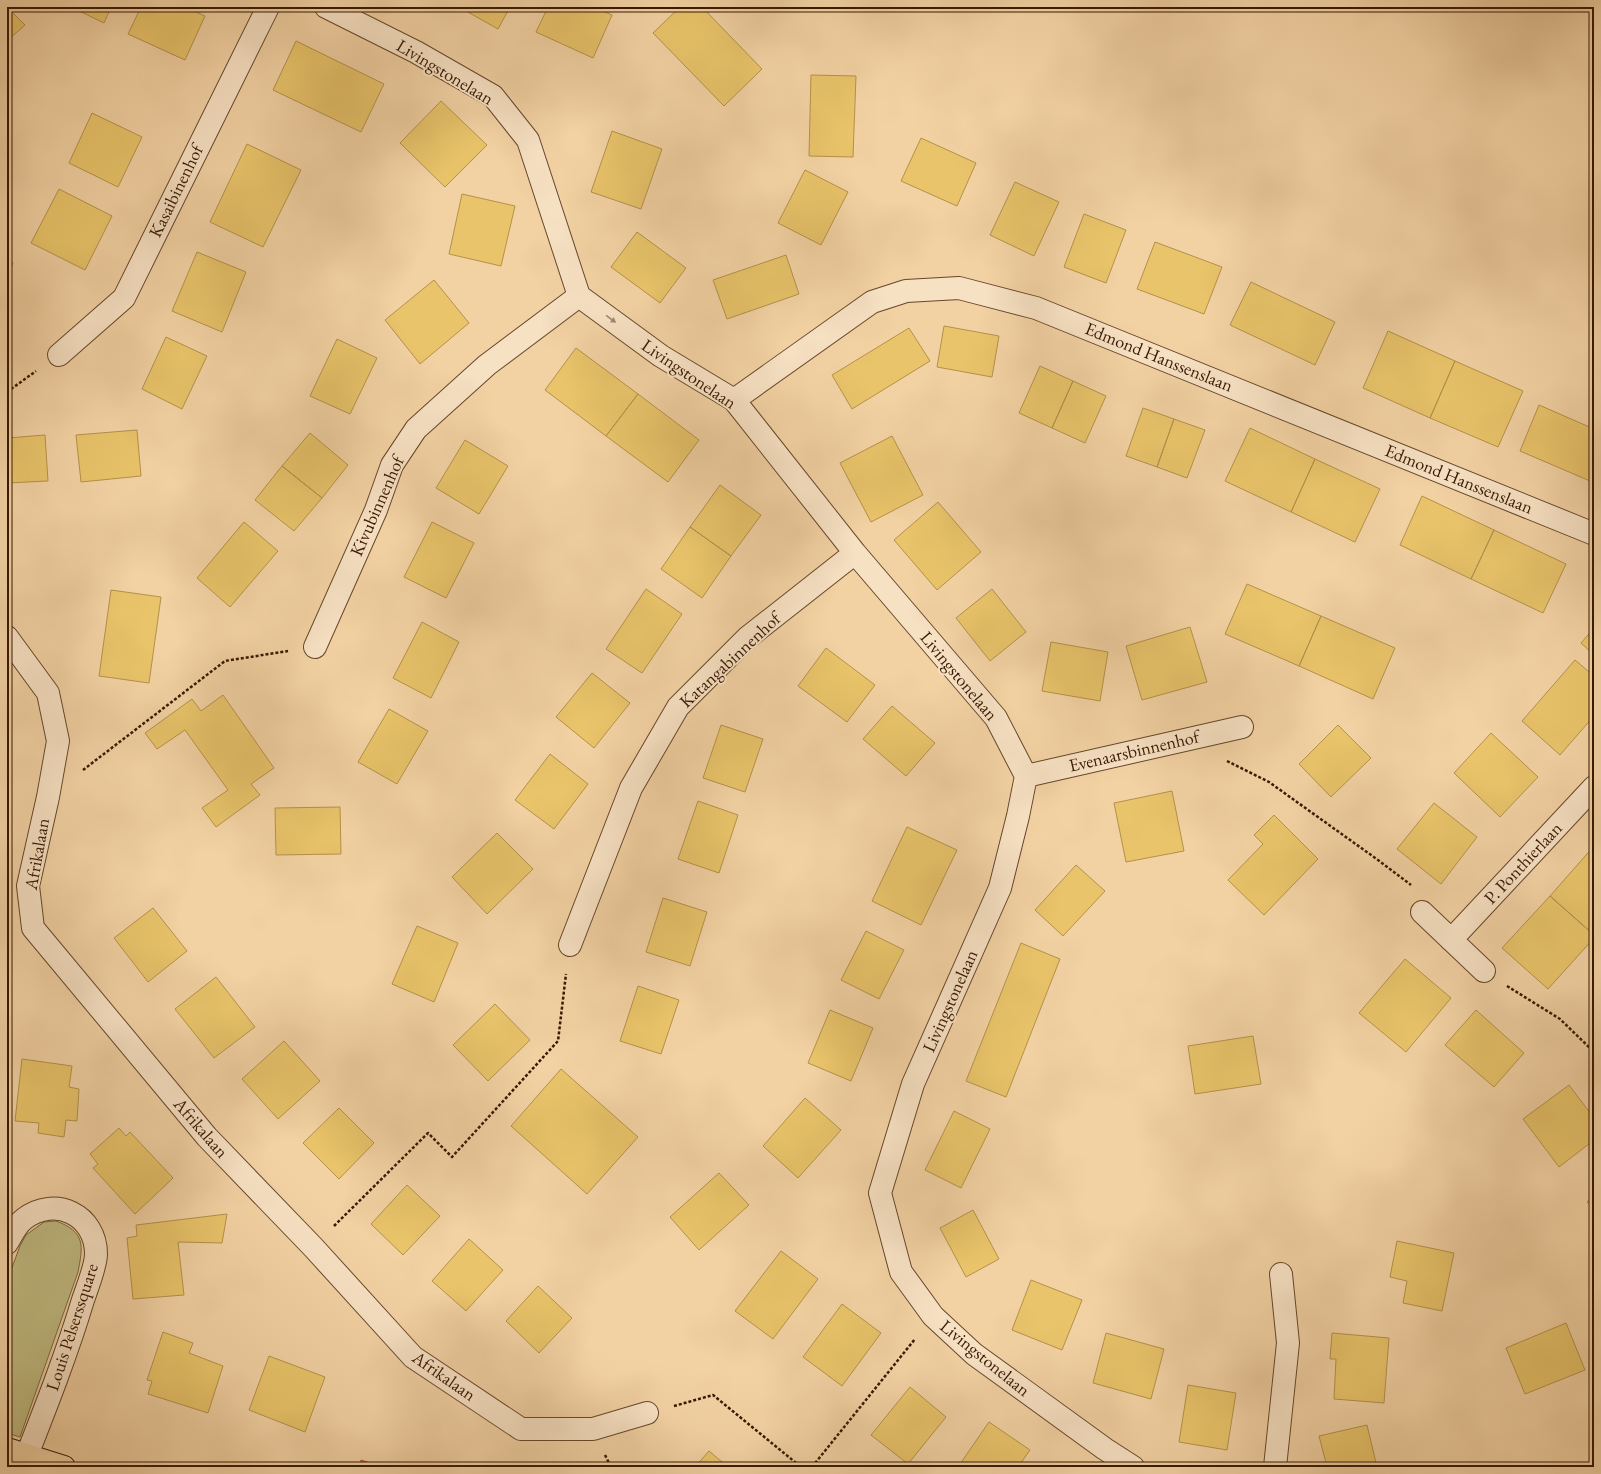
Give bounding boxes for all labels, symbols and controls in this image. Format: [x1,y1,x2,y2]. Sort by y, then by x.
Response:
street label: Livingstonelaan [392,33,499,110]
street label: Kasaibinenhof [143,139,209,241]
one-way arrow [605,315,616,323]
street label: Edmond Hanssenslaan [1082,316,1237,397]
street label: Livingstonelaan [637,333,742,414]
street label: Edmond Hanssenslaan [1382,438,1537,519]
street label: Kivubinnenhof [344,450,410,559]
street label: Katangabinnenhof [674,605,787,712]
street label: Livingstonelaan [915,626,1004,725]
street label: Evenaarsbinnenhof [1067,724,1203,777]
street label: Afrikalaan [19,816,54,893]
street label: P. Ponthierlaan [1479,816,1567,909]
street label: Livingstonelaan [917,946,983,1056]
street label: Afrikalaan [168,1092,234,1163]
street label: Louis Pelserssquare [40,1260,103,1393]
street label: Livingstonelaan [935,1314,1036,1401]
street label: Afrikalaan [407,1345,481,1406]

